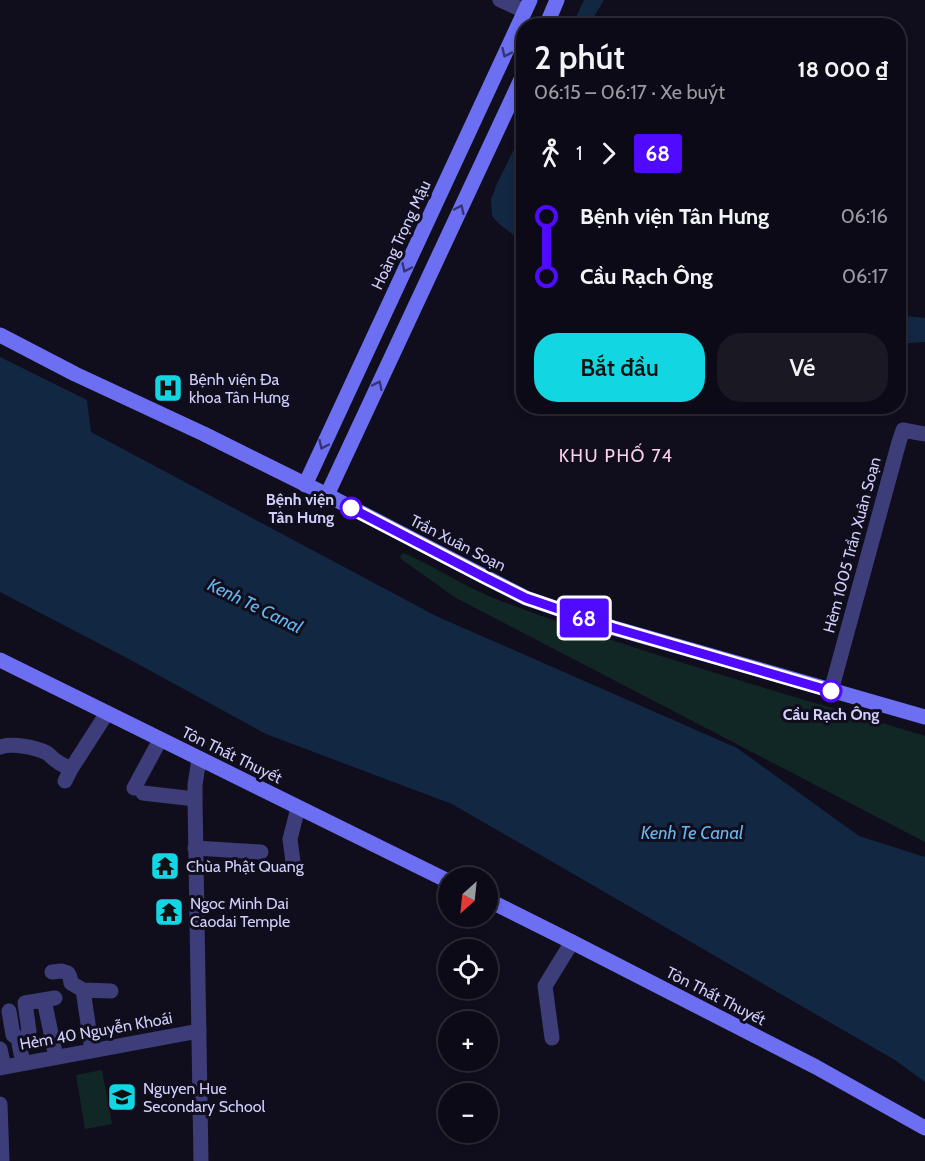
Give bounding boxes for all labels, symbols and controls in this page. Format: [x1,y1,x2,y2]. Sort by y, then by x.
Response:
text: 2 phút [534,37,625,77]
one-way arrow [501,47,513,58]
text: 18 000 ₫ [798,56,888,83]
text: 06:15 – 06:17 · Xe buýt [534,80,725,104]
icon: walk [534,137,567,170]
icon: forward [592,137,625,170]
text: 1 [576,141,583,165]
text: 68 [646,141,670,166]
street label: Hoàng Trọng Mậu [367,177,435,293]
text: Bệnh viện Tân Hưng [580,203,769,230]
one-way arrow [453,204,465,215]
text: 06:16 [841,204,888,228]
one-way arrow [401,261,413,272]
text: Cầu Rạch Ông [580,263,713,290]
text: 06:17 [842,264,888,288]
button: Bắt đầu [534,333,705,402]
button: Vé [717,333,888,402]
place label: Bệnh viện Đa khoa Tân Hưng [189,370,290,407]
hospital icon: Bệnh viện Đa khoa Tân Hưng [152,372,184,404]
one-way arrow [370,381,382,392]
one-way arrow [319,438,331,449]
district label: KHU PHỐ 74 [559,443,673,467]
street label: Hẻm 1005 Trần Xuân Soạn [819,455,885,635]
place label: Bệnh viện Tân Hưng [266,490,334,527]
marker: Bệnh viện Tân Hưng [340,497,362,519]
street label: Trần Xuân Soạn [407,511,509,575]
water label: Kenh Te Canal [204,574,307,639]
line badge: 68 [557,598,611,638]
text: 68 [572,606,596,631]
marker: Cầu Rạch Ông [820,680,842,702]
place label: Cầu Rạch Ông [783,705,879,724]
street label: Tôn Thất Thuyết [179,723,286,788]
water label: Kenh Te Canal [641,822,744,844]
temple icon: Chùa Phật Quang [149,850,181,882]
place label: Chùa Phật Quang [186,857,305,876]
north arrow [438,867,498,927]
map controls [438,867,498,1143]
place label: Ngoc Minh Dai Caodai Temple [190,894,290,931]
temple icon: Ngoc Minh Dai Caodai Temple [153,896,185,928]
button: locate [438,939,498,999]
street label: Tôn Thất Thuyết [663,963,770,1030]
street label: Hẻm 40 Nguyễn Khoái [18,1008,174,1054]
button: + [438,1011,498,1071]
place label: Nguyen Hue Secondary School [143,1079,266,1116]
school or university icon: Nguyen Hue Secondary School [106,1081,138,1113]
button: − [438,1083,498,1143]

